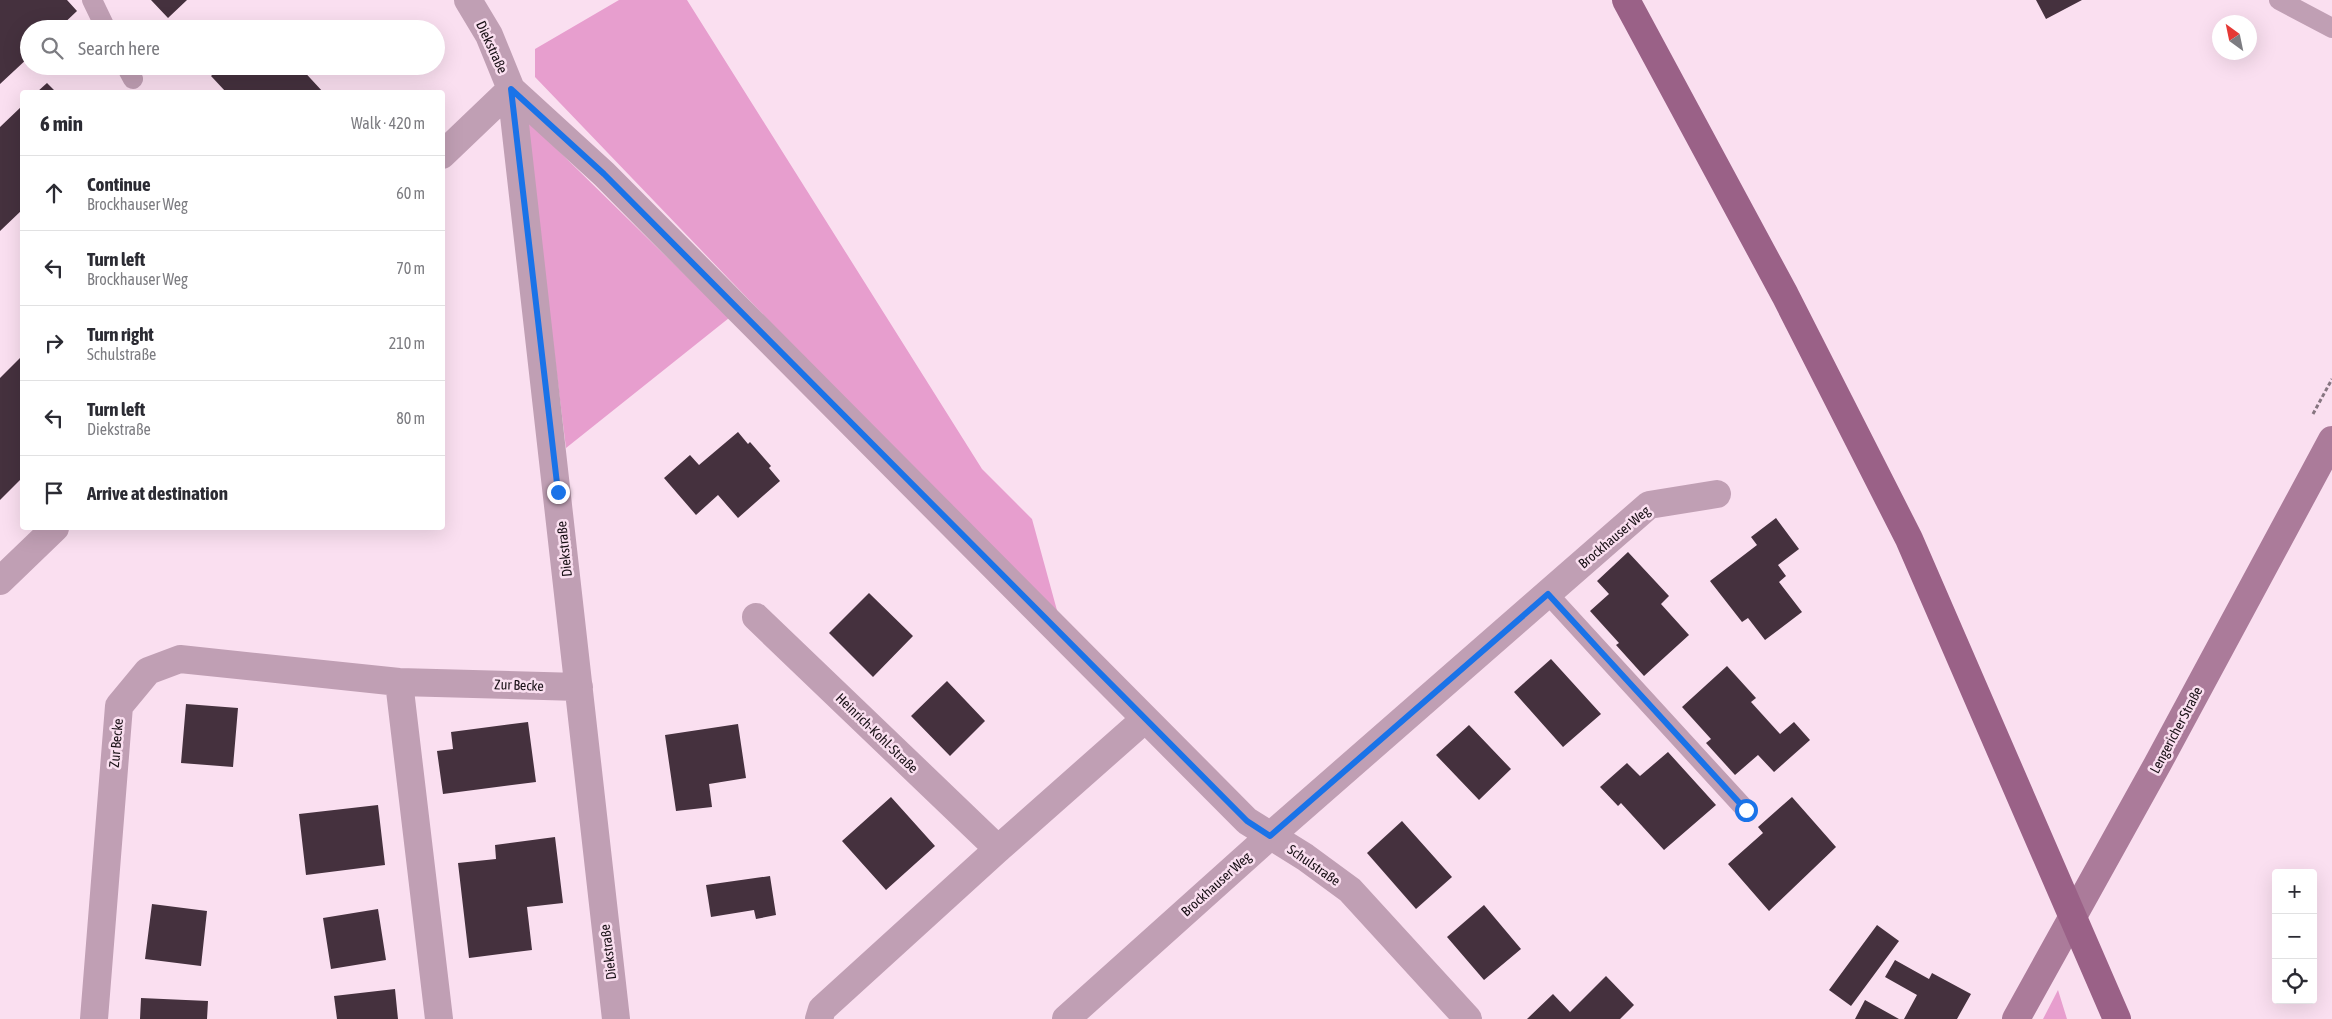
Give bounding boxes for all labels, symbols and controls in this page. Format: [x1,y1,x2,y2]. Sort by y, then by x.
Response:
north arrow [2212,15,2257,60]
street label: Diekstraße [473,18,511,76]
search box [20,20,445,75]
icon: search [38,34,66,62]
text: Search here [78,37,160,59]
text: 6 min [40,111,83,135]
text: Walk · 420 m [351,114,425,132]
text: Continue [87,173,151,195]
icon: ahead [40,179,68,207]
text: 60 m [396,184,425,202]
text: Brockhauser Weg [87,195,188,213]
text: Turn left [87,248,145,270]
icon: left [40,254,68,282]
text: 70 m [396,259,425,277]
text: Brockhauser Weg [87,270,188,288]
text: Turn right [87,323,154,345]
icon: right [40,329,68,357]
text: 210 m [389,334,425,352]
text: Schulstraße [87,345,156,363]
text: Turn left [87,398,145,420]
icon: left [40,404,68,432]
text: 80 m [396,409,425,427]
text: Diekstraße [87,420,151,438]
icon: arrive [40,479,68,507]
route end [547,481,570,504]
text: Arrive at destination [87,482,228,504]
street label: Brockhauser Weg [1575,503,1653,571]
street label: Diekstraße [553,520,575,578]
street label: Zur Becke [494,676,544,694]
street label: Lengericher Straße [2146,684,2206,776]
street label: Heinrich-Kohl-Straße [833,690,921,776]
street label: Zur Becke [106,718,126,768]
route start [1735,799,1758,822]
street label: Schulstraße [1285,841,1343,889]
street label: Brockhauser Weg [1178,849,1254,919]
map controls [2272,869,2317,1004]
button: + [2272,869,2317,914]
button: − [2272,914,2317,959]
street label: Diekstraße [597,923,619,981]
button: locate [2272,959,2317,1004]

